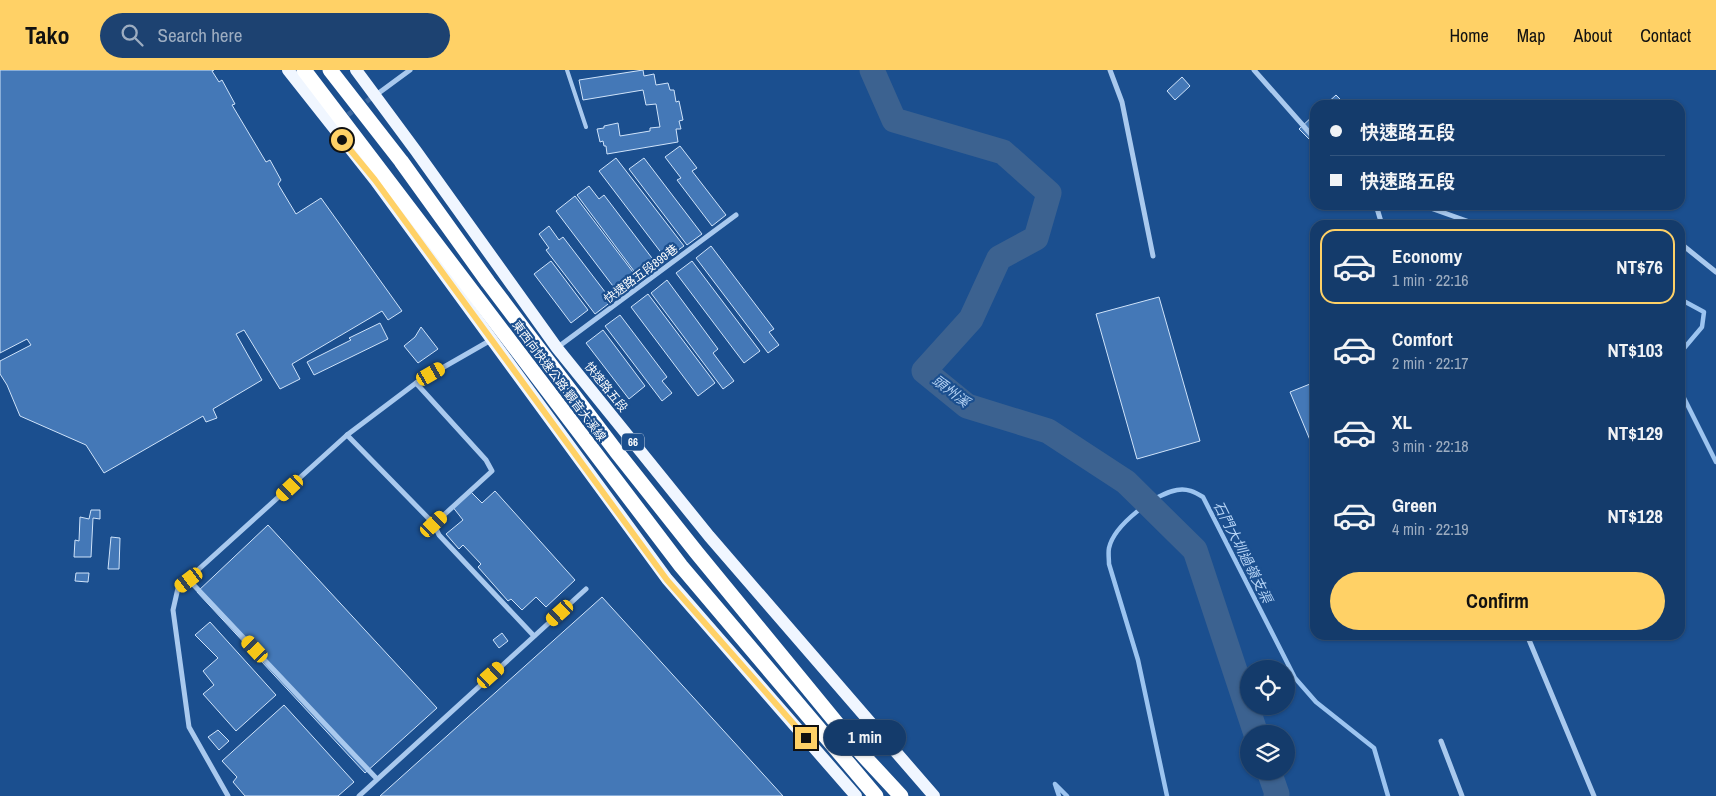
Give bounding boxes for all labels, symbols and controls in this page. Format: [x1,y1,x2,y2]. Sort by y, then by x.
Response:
search box [100,13,450,58]
text: Tako [25,19,70,51]
icon: search [118,21,146,49]
text: Search here [158,22,242,48]
text: Home [1449,23,1489,48]
text: Map [1517,23,1546,48]
text: About [1574,23,1612,48]
text: Contact [1640,23,1691,48]
text: 快速路五段 [1360,119,1455,145]
route start [331,129,353,151]
text: 快速路五段 [1360,168,1455,194]
street label: 快速路五段899巷 [601,241,681,307]
text: Economy [1392,243,1462,269]
icon: car [1332,244,1377,289]
text: NT$76 [1616,254,1663,280]
text: 1 min · 22:16 [1392,269,1469,291]
street label: 東西向快速公路 觀音大溪線 [508,318,610,444]
text: Comfort [1392,326,1453,352]
icon: car [1332,327,1377,372]
text: NT$103 [1608,337,1663,363]
text: 2 min · 22:17 [1392,352,1469,374]
street label: 快速路五段 [581,359,631,415]
car [414,360,447,388]
water label: 頭州溪 [929,371,975,412]
text: XL [1392,409,1412,435]
icon: car [1332,410,1377,455]
text: NT$129 [1608,420,1663,446]
road number: 66 [622,434,644,451]
text: 3 min · 22:18 [1392,435,1469,457]
car [273,472,306,504]
text: Green [1392,492,1437,518]
icon: car [1332,493,1377,538]
water label: 石門大圳過嶺支渠 [1210,498,1277,608]
text: NT$128 [1608,503,1663,529]
car [417,508,450,540]
text: 4 min · 22:19 [1392,518,1469,540]
car [172,565,205,595]
button: Confirm [1330,572,1665,630]
car [543,597,576,629]
car [239,633,270,665]
car [474,659,507,691]
map controls [1240,660,1295,780]
button: locate [1240,660,1295,715]
callout: 1 min [824,720,906,756]
button: layers [1240,725,1295,780]
text: 1 min [848,726,882,748]
route end [795,727,817,749]

